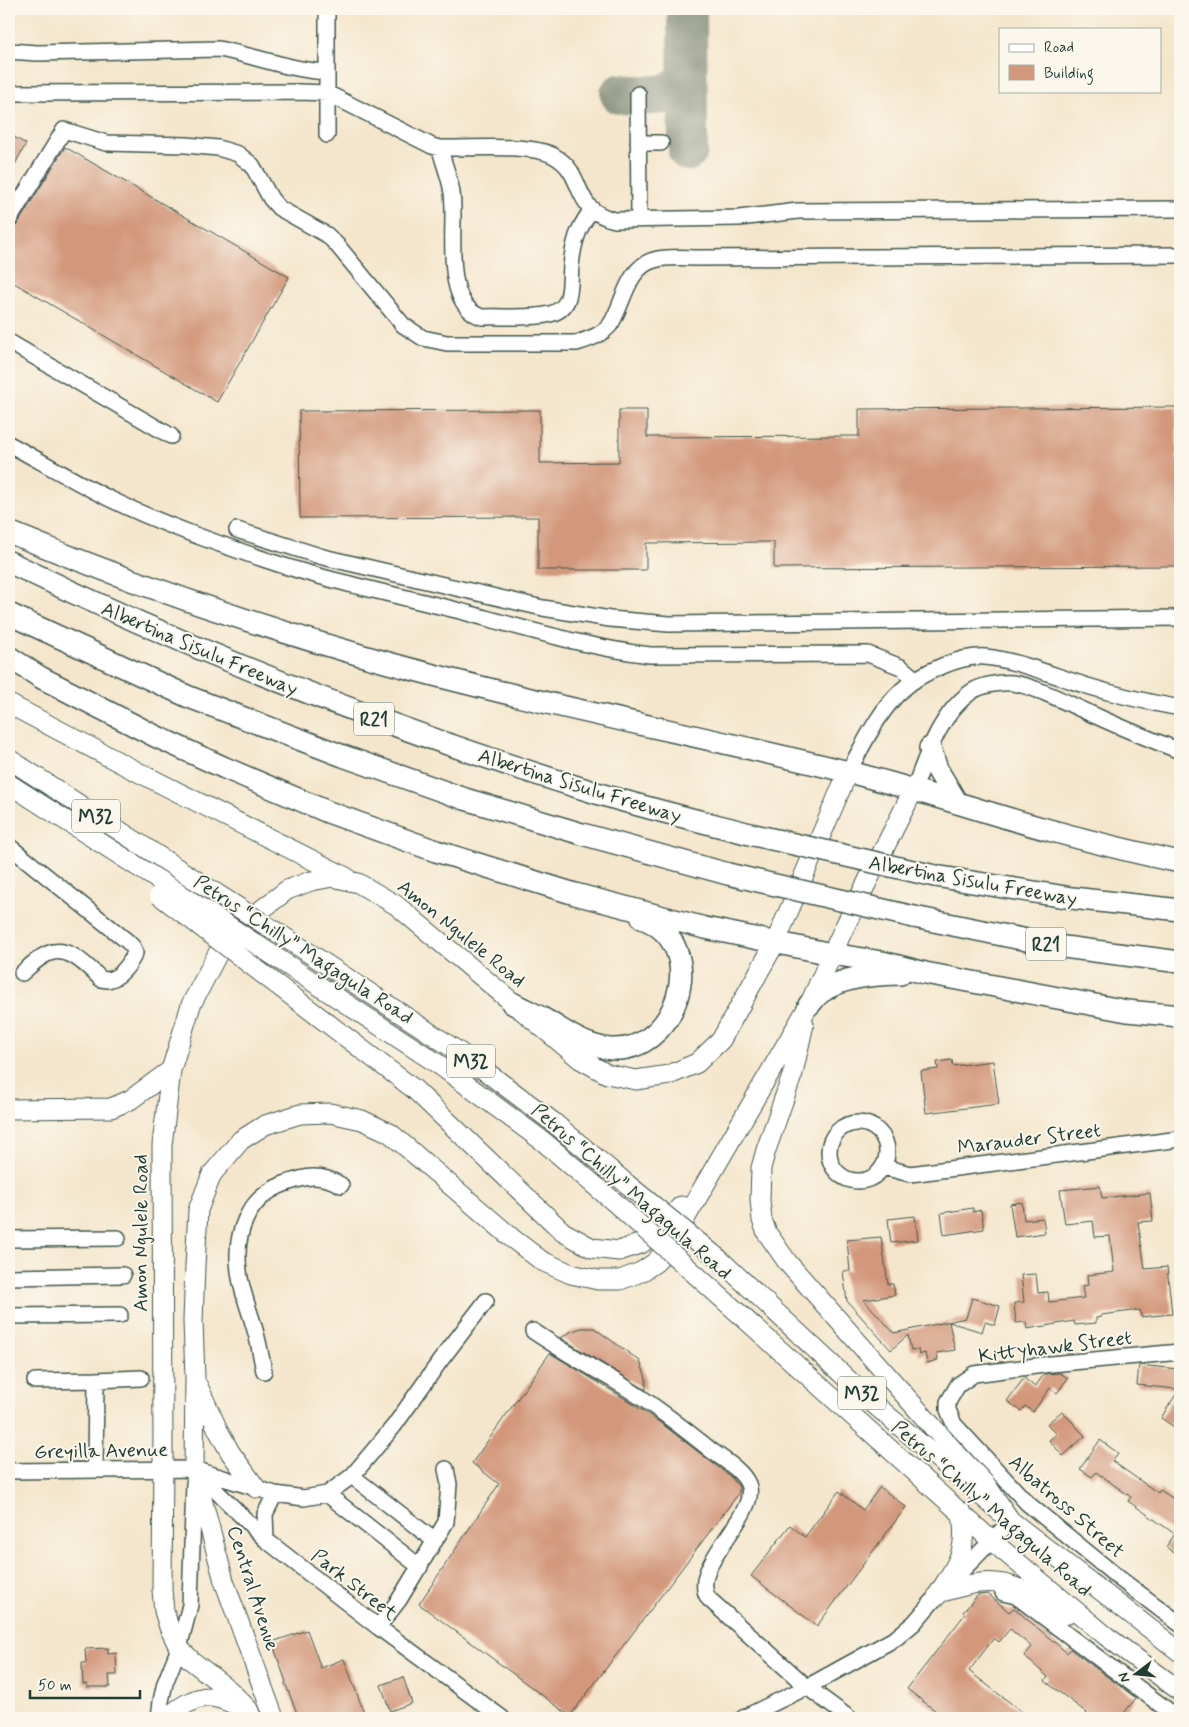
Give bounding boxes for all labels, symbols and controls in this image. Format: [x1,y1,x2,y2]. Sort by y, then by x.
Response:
legend [999,28,1162,92]
text: Road [1044,38,1074,58]
text: Building [1044,64,1094,85]
street label: Albertina Sisulu Freeway [97,596,302,703]
road number: R21 [354,702,394,736]
street label: Albertina Sisulu Freeway [475,743,684,830]
road number: M32 [72,799,120,832]
street label: Albertina Sisulu Freeway [866,850,1079,913]
street label: Petrus “Chilly” Magagula Road [187,869,418,1033]
street label: Amon Ngulele Road [391,874,531,994]
road number: R21 [1026,928,1066,961]
road number: M32 [447,1044,495,1078]
street label: Petrus “Chilly” Magagula Road [524,1098,737,1288]
street label: Marauder Street [956,1117,1102,1162]
street label: Amon Ngulele Road [128,1154,155,1312]
street label: Kittyhawk Street [977,1325,1133,1370]
road number: M32 [838,1376,886,1410]
street label: Petrus “Chilly” Magagula Road [884,1415,1097,1605]
street label: Greyilla Avenue [34,1437,168,1466]
street label: Albatross Street [1002,1449,1130,1565]
street label: Central Avenue [220,1522,286,1655]
street label: Park Street [305,1543,403,1627]
north arrow [1112,1650,1162,1700]
scale bar [30,1667,140,1699]
text: N [1115,1670,1134,1684]
text: 50 m [38,1676,72,1696]

